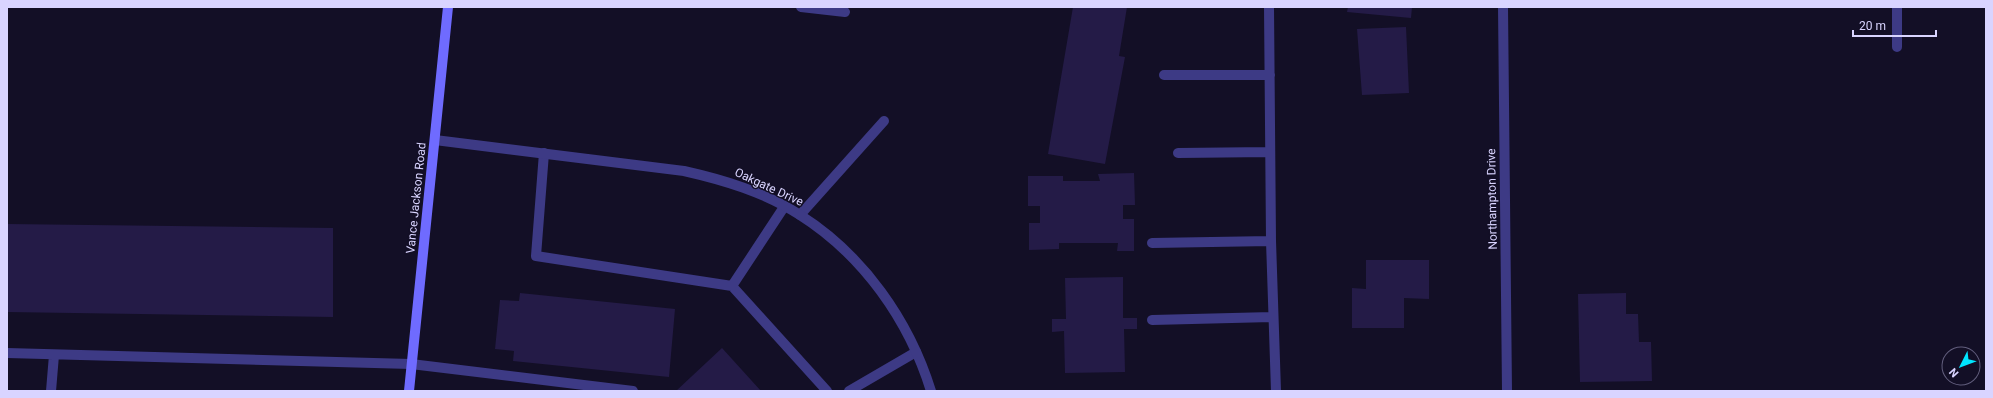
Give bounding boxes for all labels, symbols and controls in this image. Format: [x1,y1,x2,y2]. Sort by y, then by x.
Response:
scale bar [1853,12,1936,38]
text: 20 m [1859,19,1886,33]
street label: Vance Jackson Road [403,142,429,254]
street label: Northampton Drive [1484,148,1500,250]
street label: Oakgate Drive [732,165,806,209]
north arrow [1941,346,1981,386]
text: N [1946,365,1961,380]

